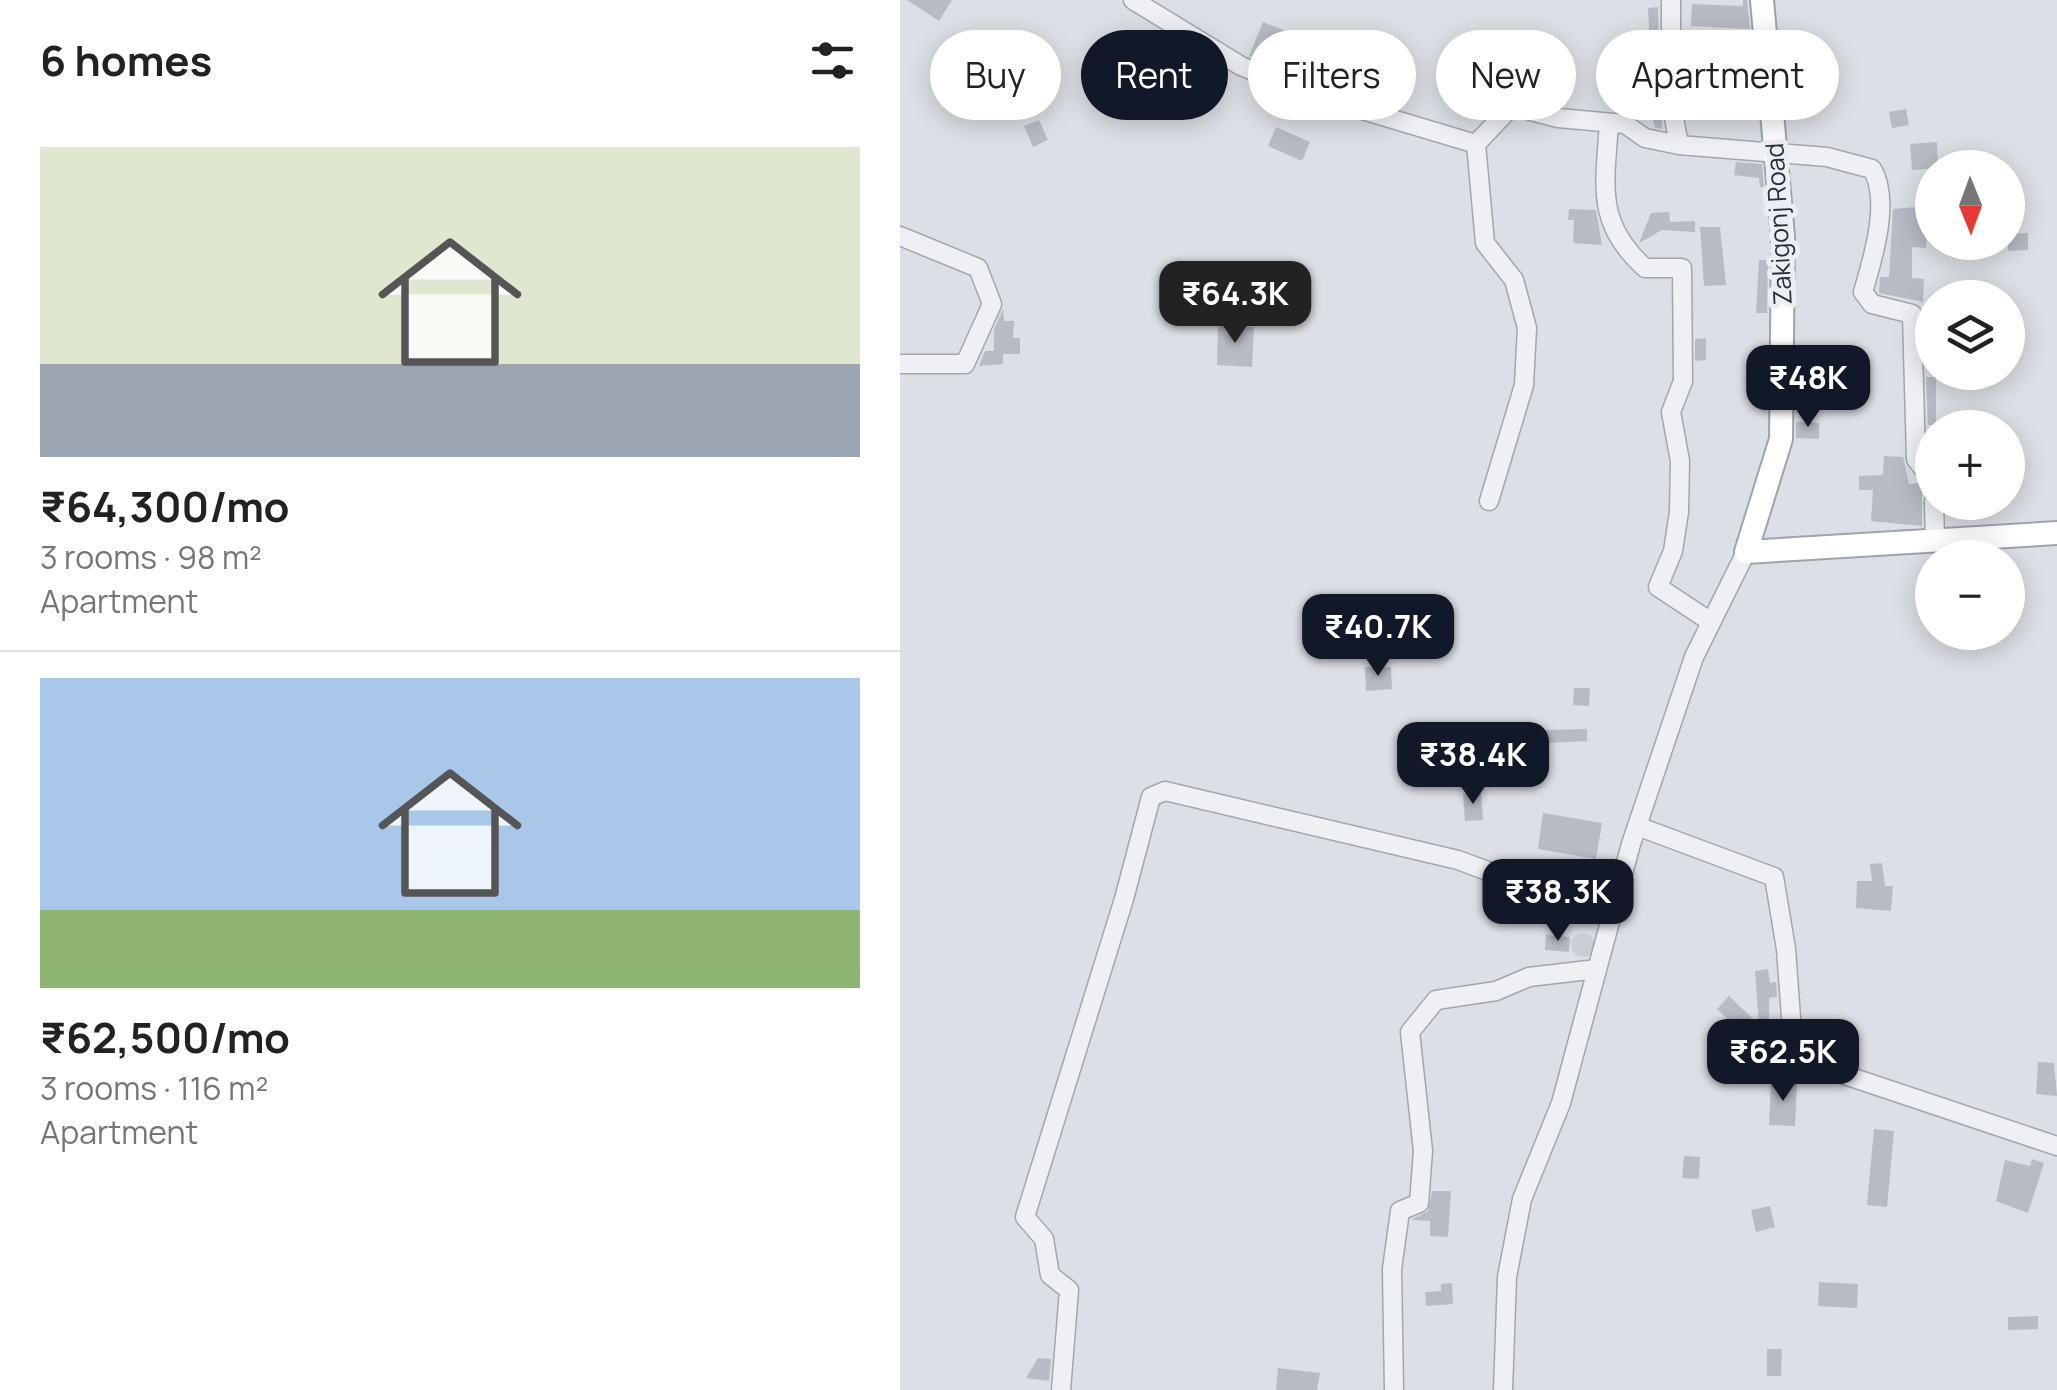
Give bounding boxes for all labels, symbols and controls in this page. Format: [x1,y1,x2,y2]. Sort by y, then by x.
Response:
chip: Buy [930,30,1061,120]
chip: Rent [1081,30,1228,120]
chip: Filters [1248,30,1416,120]
chip: New [1436,30,1576,120]
chip: Apartment [1596,30,1839,120]
text: 6 homes [40,31,212,89]
icon: filters [805,33,860,88]
street label: Zakigonj Road [1756,142,1800,306]
north arrow [1915,150,2025,260]
map controls [1915,150,2025,650]
icon: home [360,212,540,392]
pin: ₹64.3K [1154,261,1316,346]
text: ₹64.3K [1181,271,1289,315]
button: layers [1915,280,2025,390]
pin: ₹48K [1749,345,1867,430]
text: ₹48K [1768,355,1848,399]
button: + [1915,410,2025,520]
text: ₹64,300/mo [40,477,290,535]
text: 3 rooms · 98 m² [40,535,262,579]
button: − [1915,540,2025,650]
text: Apartment [40,579,198,623]
pin: ₹40.7K [1297,594,1459,679]
text: ₹40.7K [1324,604,1432,648]
pin: ₹38.4K [1392,722,1554,807]
text: ₹38.4K [1419,732,1527,776]
icon: home [360,743,540,923]
pin: ₹38.3K [1477,859,1639,944]
text: ₹38.3K [1504,869,1612,913]
text: ₹62,500/mo [40,1008,290,1066]
pin: ₹62.5K [1702,1019,1864,1104]
text: ₹62.5K [1729,1029,1837,1073]
text: 3 rooms · 116 m² [40,1066,268,1110]
text: Apartment [40,1110,198,1154]

